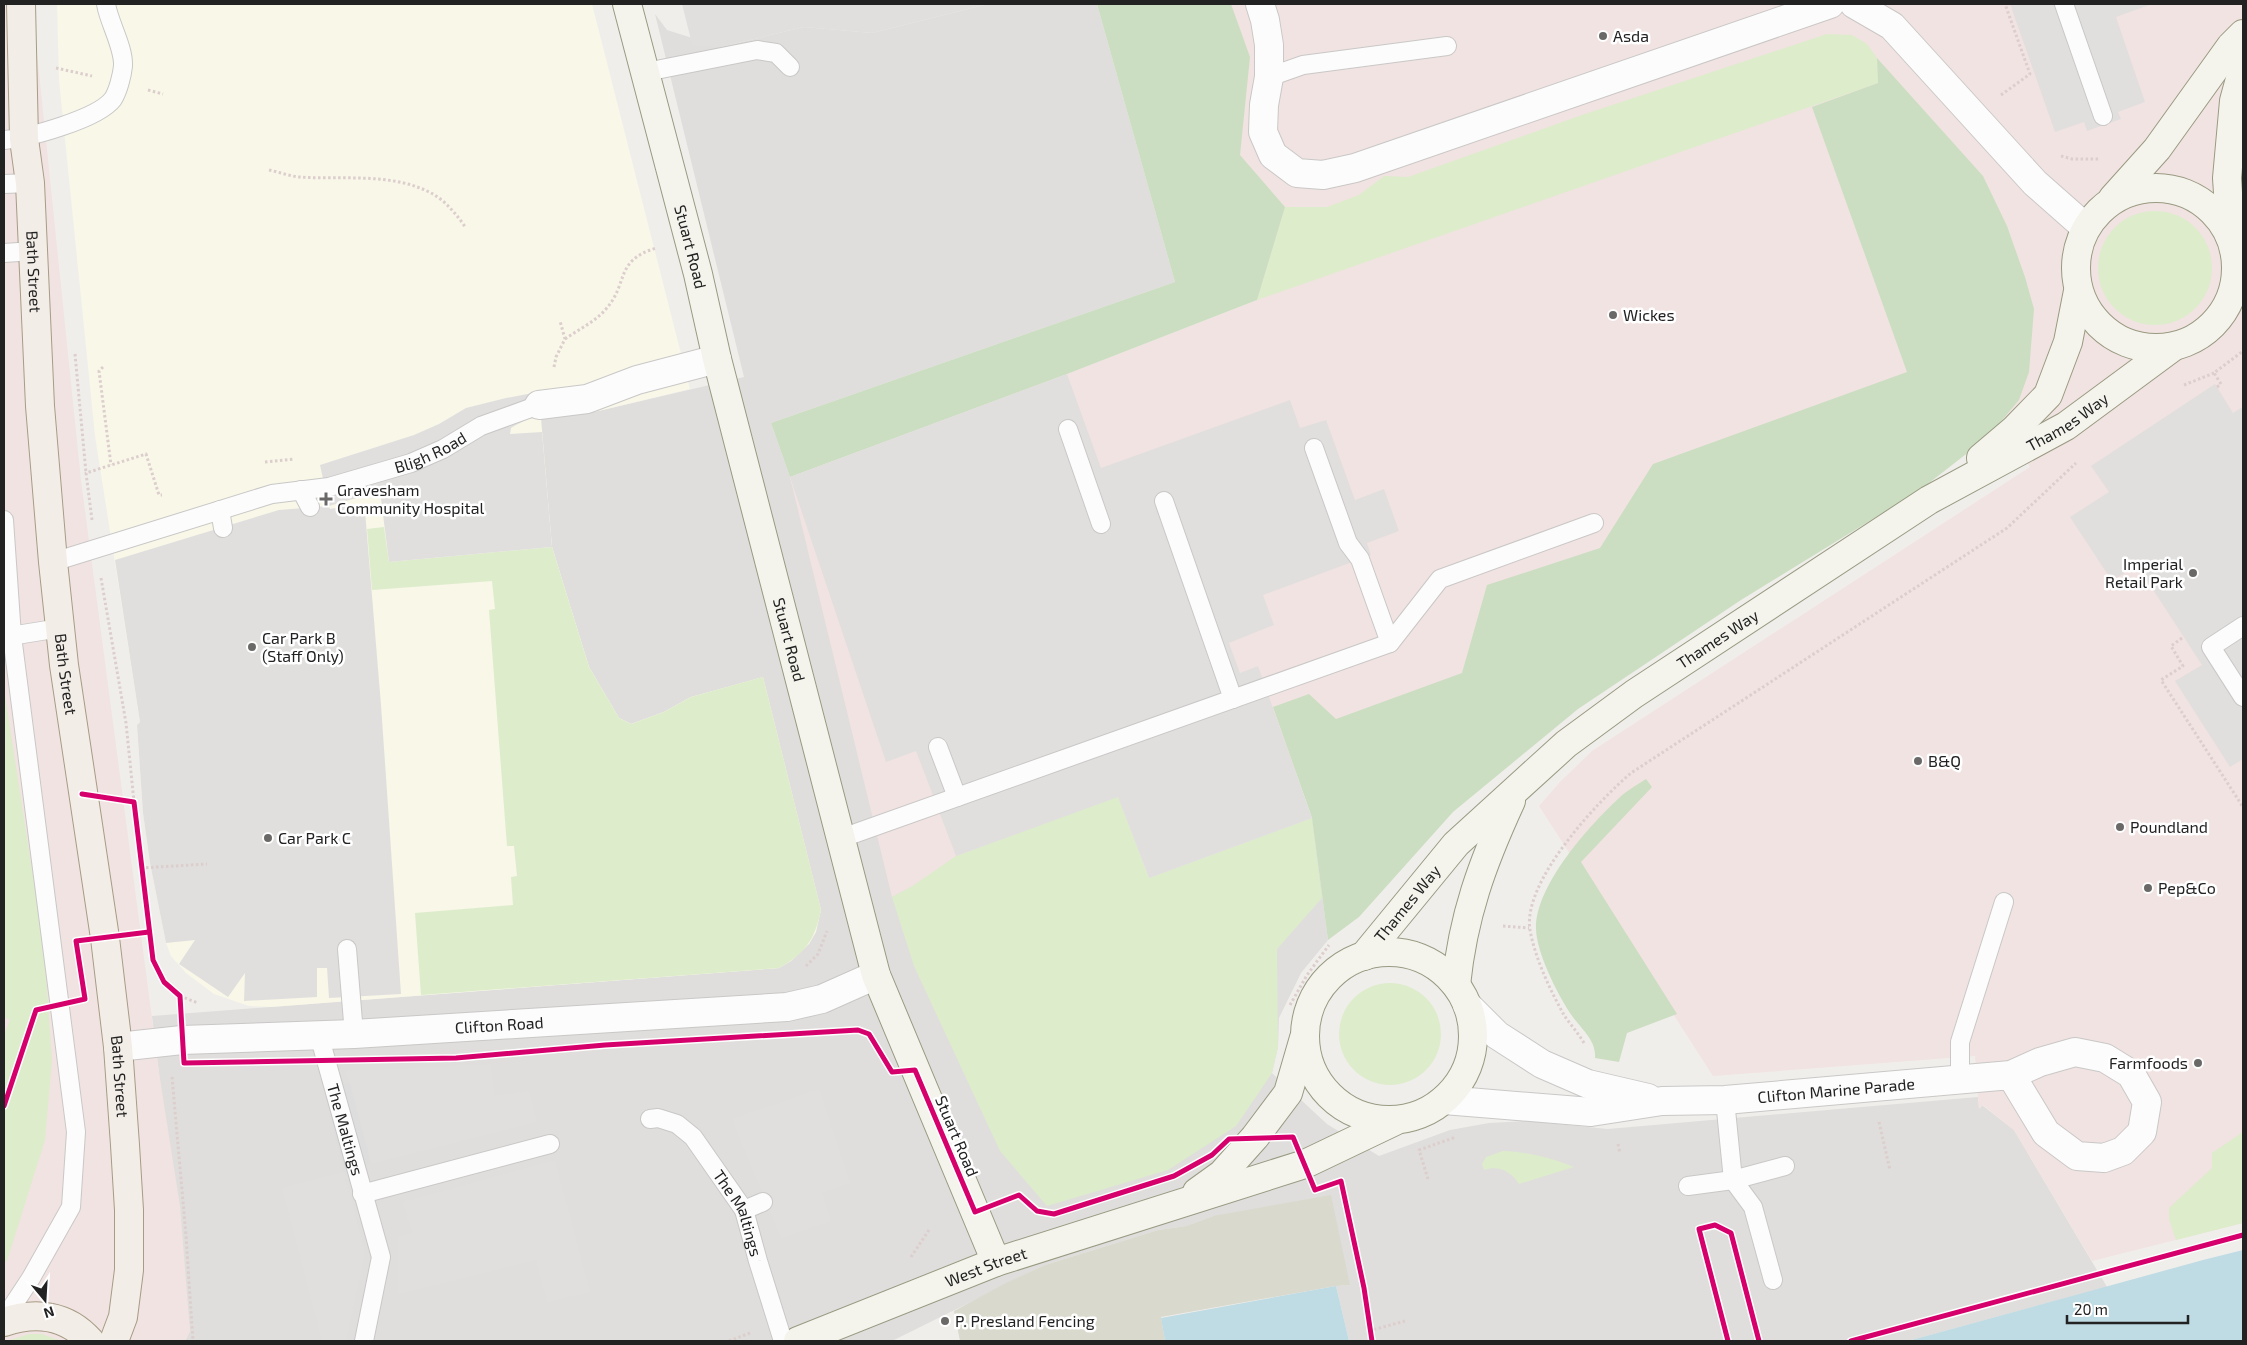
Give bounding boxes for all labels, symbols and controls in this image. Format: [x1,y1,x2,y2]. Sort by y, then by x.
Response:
place label: Asda [1613,26,1649,45]
marker: Asda [1597,30,1609,42]
street label: Stuart Road [671,203,711,290]
street label: Bath Street [23,230,46,313]
place label: Wickes [1623,305,1675,324]
marker: Wickes [1607,309,1619,321]
street label: Thames Way [2023,388,2112,455]
street label: Bligh Road [392,427,470,476]
place label: Gravesham Community Hospital [337,480,484,517]
marker: Gravesham Community Hospital [319,492,333,506]
place label: Imperial Retail Park [2105,554,2183,591]
marker: Imperial Retail Park [2187,567,2199,579]
street label: Stuart Road [770,595,810,683]
street label: Thames Way [1673,605,1762,672]
place label: Car Park B (Staff Only) [262,628,344,665]
street label: Bath Street [52,632,81,716]
marker: Car Park B (Staff Only) [246,641,258,653]
place label: B&Q [1928,751,1961,771]
marker: B&Q [1912,755,1924,767]
place label: Poundland [2130,817,2208,836]
marker: Poundland [2114,821,2126,833]
place label: Car Park C [278,828,351,847]
marker: Car Park C [262,832,274,844]
street label: Thames Way [1370,860,1444,945]
place label: Pep&Co [2158,878,2216,897]
marker: Pep&Co [2142,882,2154,894]
street label: Clifton Road [454,1012,544,1037]
street label: Bath Street [108,1034,133,1118]
place label: Farmfoods [2109,1053,2188,1072]
marker: Farmfoods [2192,1057,2204,1069]
street label: Clifton Marine Parade [1757,1073,1916,1106]
street label: The Maltings [324,1081,368,1177]
street label: Stuart Road [932,1093,983,1179]
street label: The Maltings [710,1166,766,1258]
street label: West Street [942,1243,1029,1290]
north arrow [20,1275,70,1325]
scale bar [2067,1292,2188,1324]
text: 20 m [2074,1300,2108,1318]
text: N [42,1303,57,1322]
place label: P. Presland Fencing [955,1311,1095,1330]
marker: P. Presland Fencing [939,1315,951,1327]

